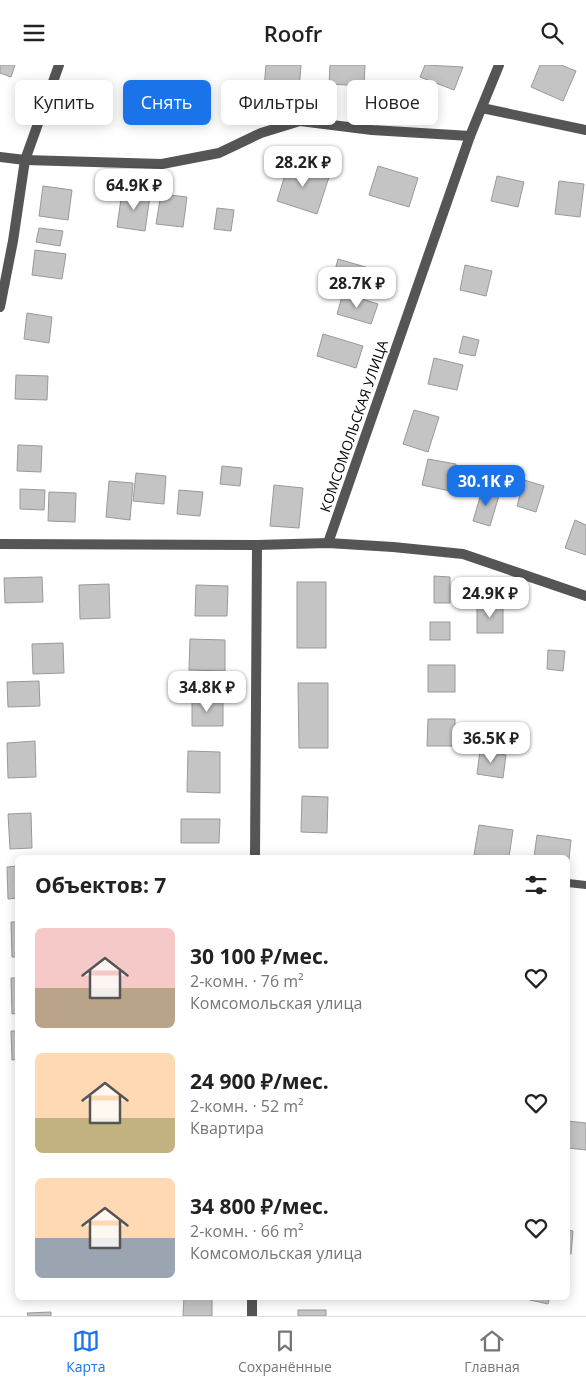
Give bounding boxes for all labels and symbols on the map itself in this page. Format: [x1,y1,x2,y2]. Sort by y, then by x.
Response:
pin: 28.2K ₽ [257,145,349,188]
pin: 64.9K ₽ [88,169,180,211]
pin: 28.7K ₽ [311,267,403,309]
street label: КОМСОМОЛЬСКАЯ УЛИЦА [315,337,392,514]
pin: 30.1K ₽ [440,465,532,507]
pin: 24.9K ₽ [444,577,536,619]
pin: 34.8K ₽ [161,671,253,713]
pin: 36.5K ₽ [445,721,537,764]

